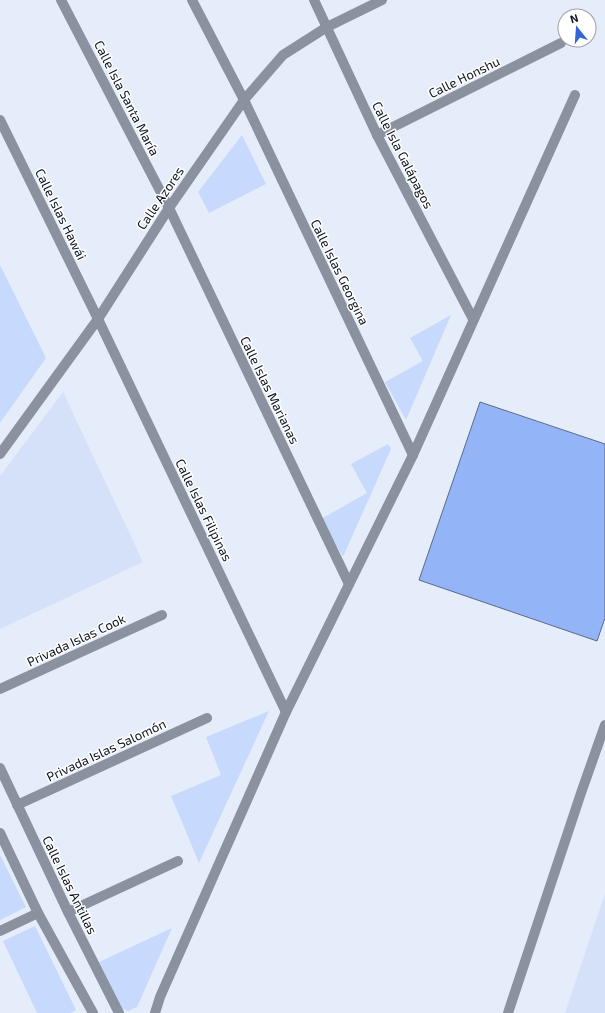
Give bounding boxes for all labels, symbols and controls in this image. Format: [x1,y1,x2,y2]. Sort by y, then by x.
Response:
north arrow [557,8,597,48]
text: N [568,11,580,25]
street label: Calle Isla Santa María [91,38,163,158]
street label: Calle Honshu [426,53,502,101]
street label: Calle Isla Galápagos [369,99,437,211]
street label: Calle Azores [133,163,187,233]
street label: Calle Islas Hawái [32,166,90,262]
street label: Calle Islas Georgina [307,217,373,327]
street label: Calle Islas Marianas [237,333,303,447]
street label: Calle Islas Filipinas [172,456,236,564]
street label: Privada Islas Cook [24,610,128,670]
street label: Privada Islas Salomón [44,715,168,785]
street label: Calle Islas Antillas [39,833,101,937]

